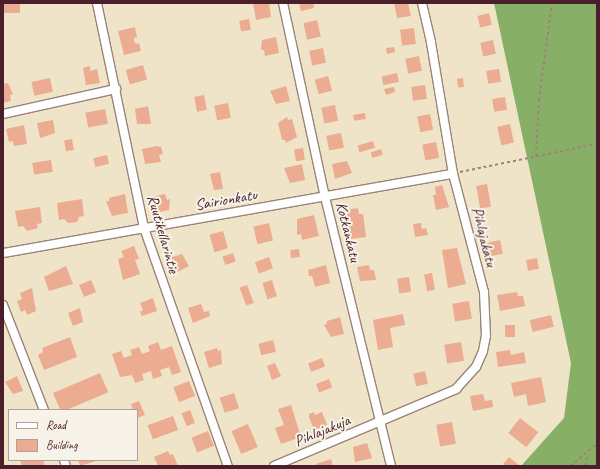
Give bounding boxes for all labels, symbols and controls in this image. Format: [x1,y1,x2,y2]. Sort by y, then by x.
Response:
street label: Sairionkatu [193,185,259,215]
street label: Ruutikellarintie [143,193,183,275]
street label: Kotkankatu [331,200,365,264]
street label: Pihlajakatu [467,205,501,269]
legend [8,409,138,461]
street label: Pihlajakuja [291,411,353,451]
text: Road [46,417,66,433]
text: Building [46,437,78,453]

